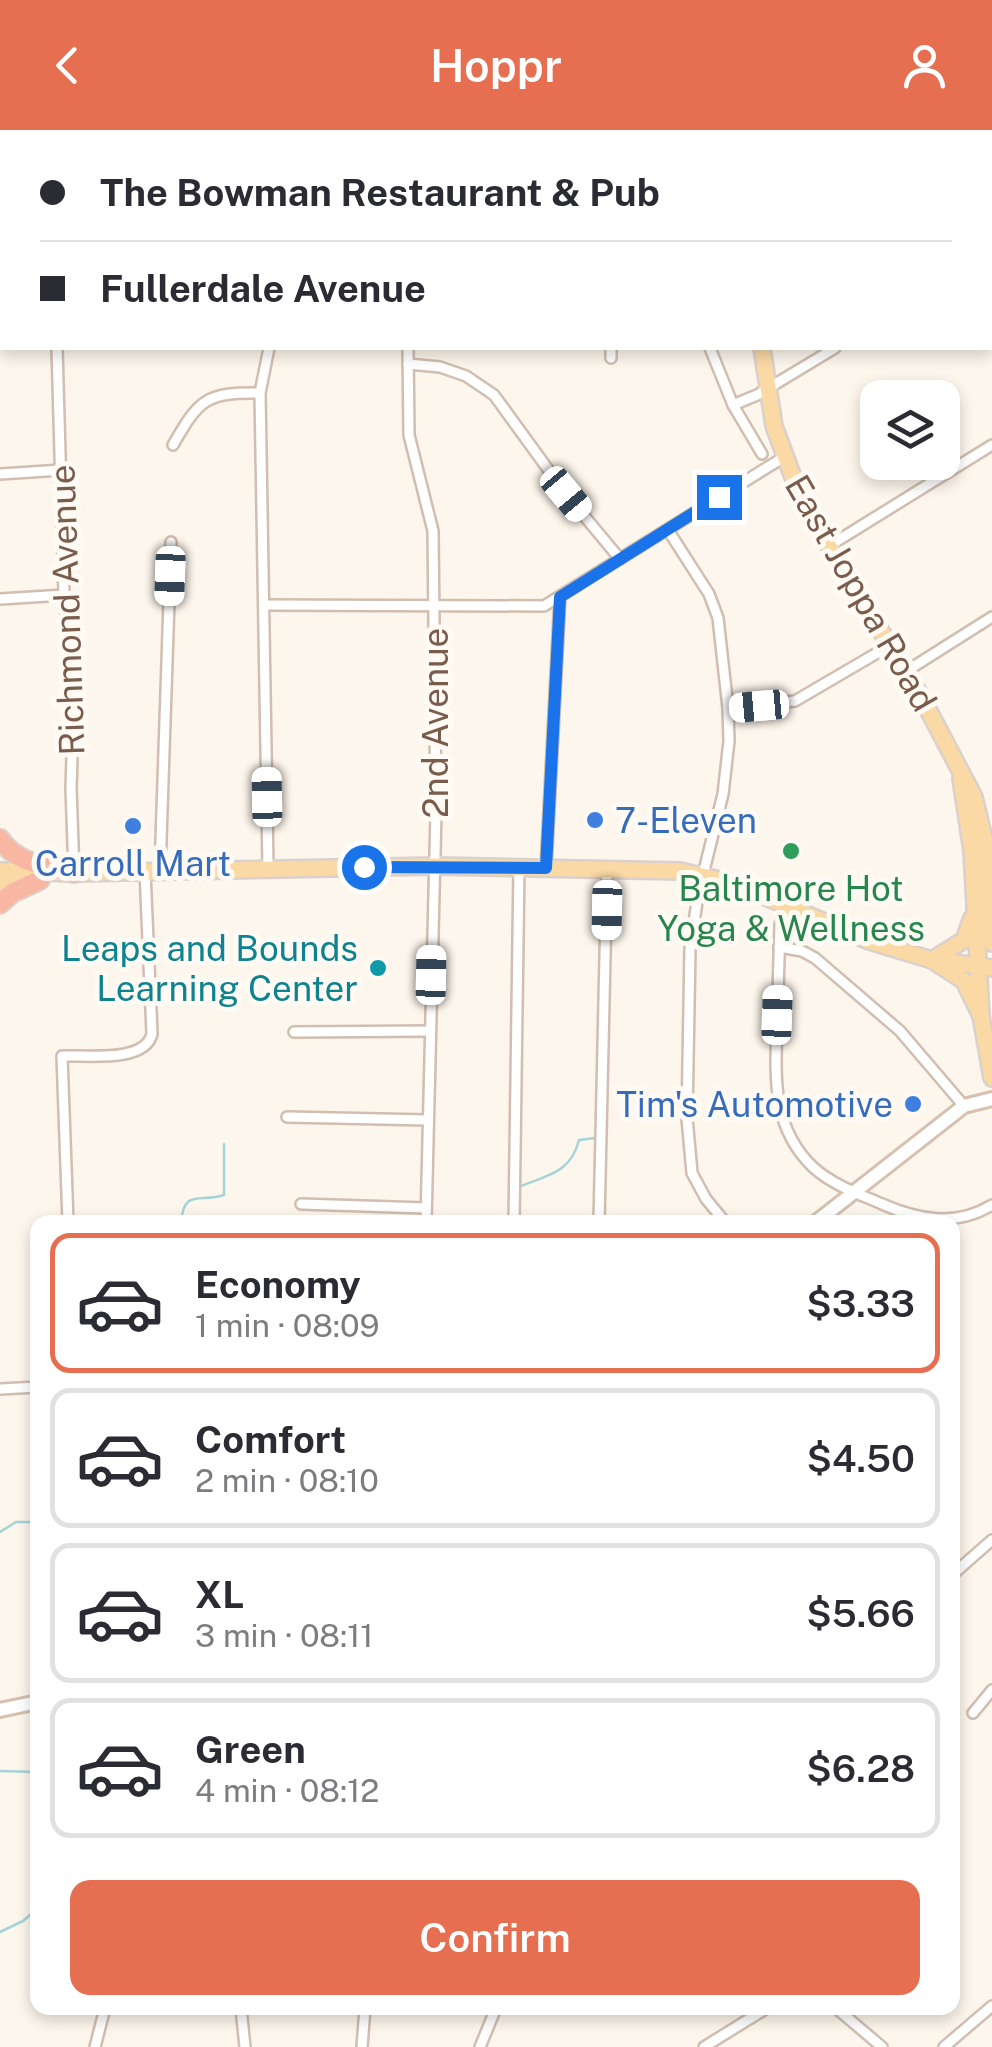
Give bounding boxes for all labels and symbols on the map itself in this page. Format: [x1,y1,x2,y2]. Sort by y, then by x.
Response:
car [535,461,597,527]
street label: Richmond Avenue [41,464,93,756]
street label: East Joppa Road [777,468,945,718]
route end [697,475,742,520]
car [154,545,186,607]
street label: 2nd Avenue [415,628,456,818]
car [728,688,790,724]
car [251,767,283,827]
place label: 7-Eleven [615,800,757,841]
marker: 7-Eleven [584,809,606,831]
marker: Carroll Mart [122,815,144,837]
marker: Baltimore Hot Yoga & Wellness [780,840,802,862]
place label: Carroll Mart [35,843,231,884]
route start [342,845,387,890]
place label: Baltimore Hot Yoga & Wellness [657,868,925,949]
car [591,880,623,940]
place label: Leaps and Bounds Learning Center [61,928,358,1009]
car [415,945,447,1005]
marker: Leaps and Bounds Learning Center [367,957,389,979]
car [761,984,793,1046]
place label: Tim's Automotive [616,1084,893,1125]
marker: Tim's Automotive [902,1093,924,1115]

